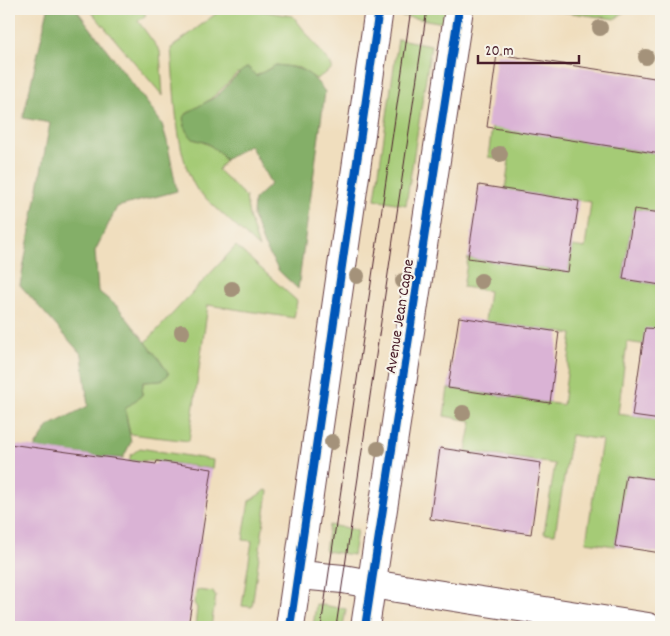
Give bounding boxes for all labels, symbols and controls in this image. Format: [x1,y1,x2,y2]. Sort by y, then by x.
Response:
scale bar [478,32,579,64]
text: 20 m [485,41,513,63]
street label: Avenue Jean Cagne [380,257,421,375]

